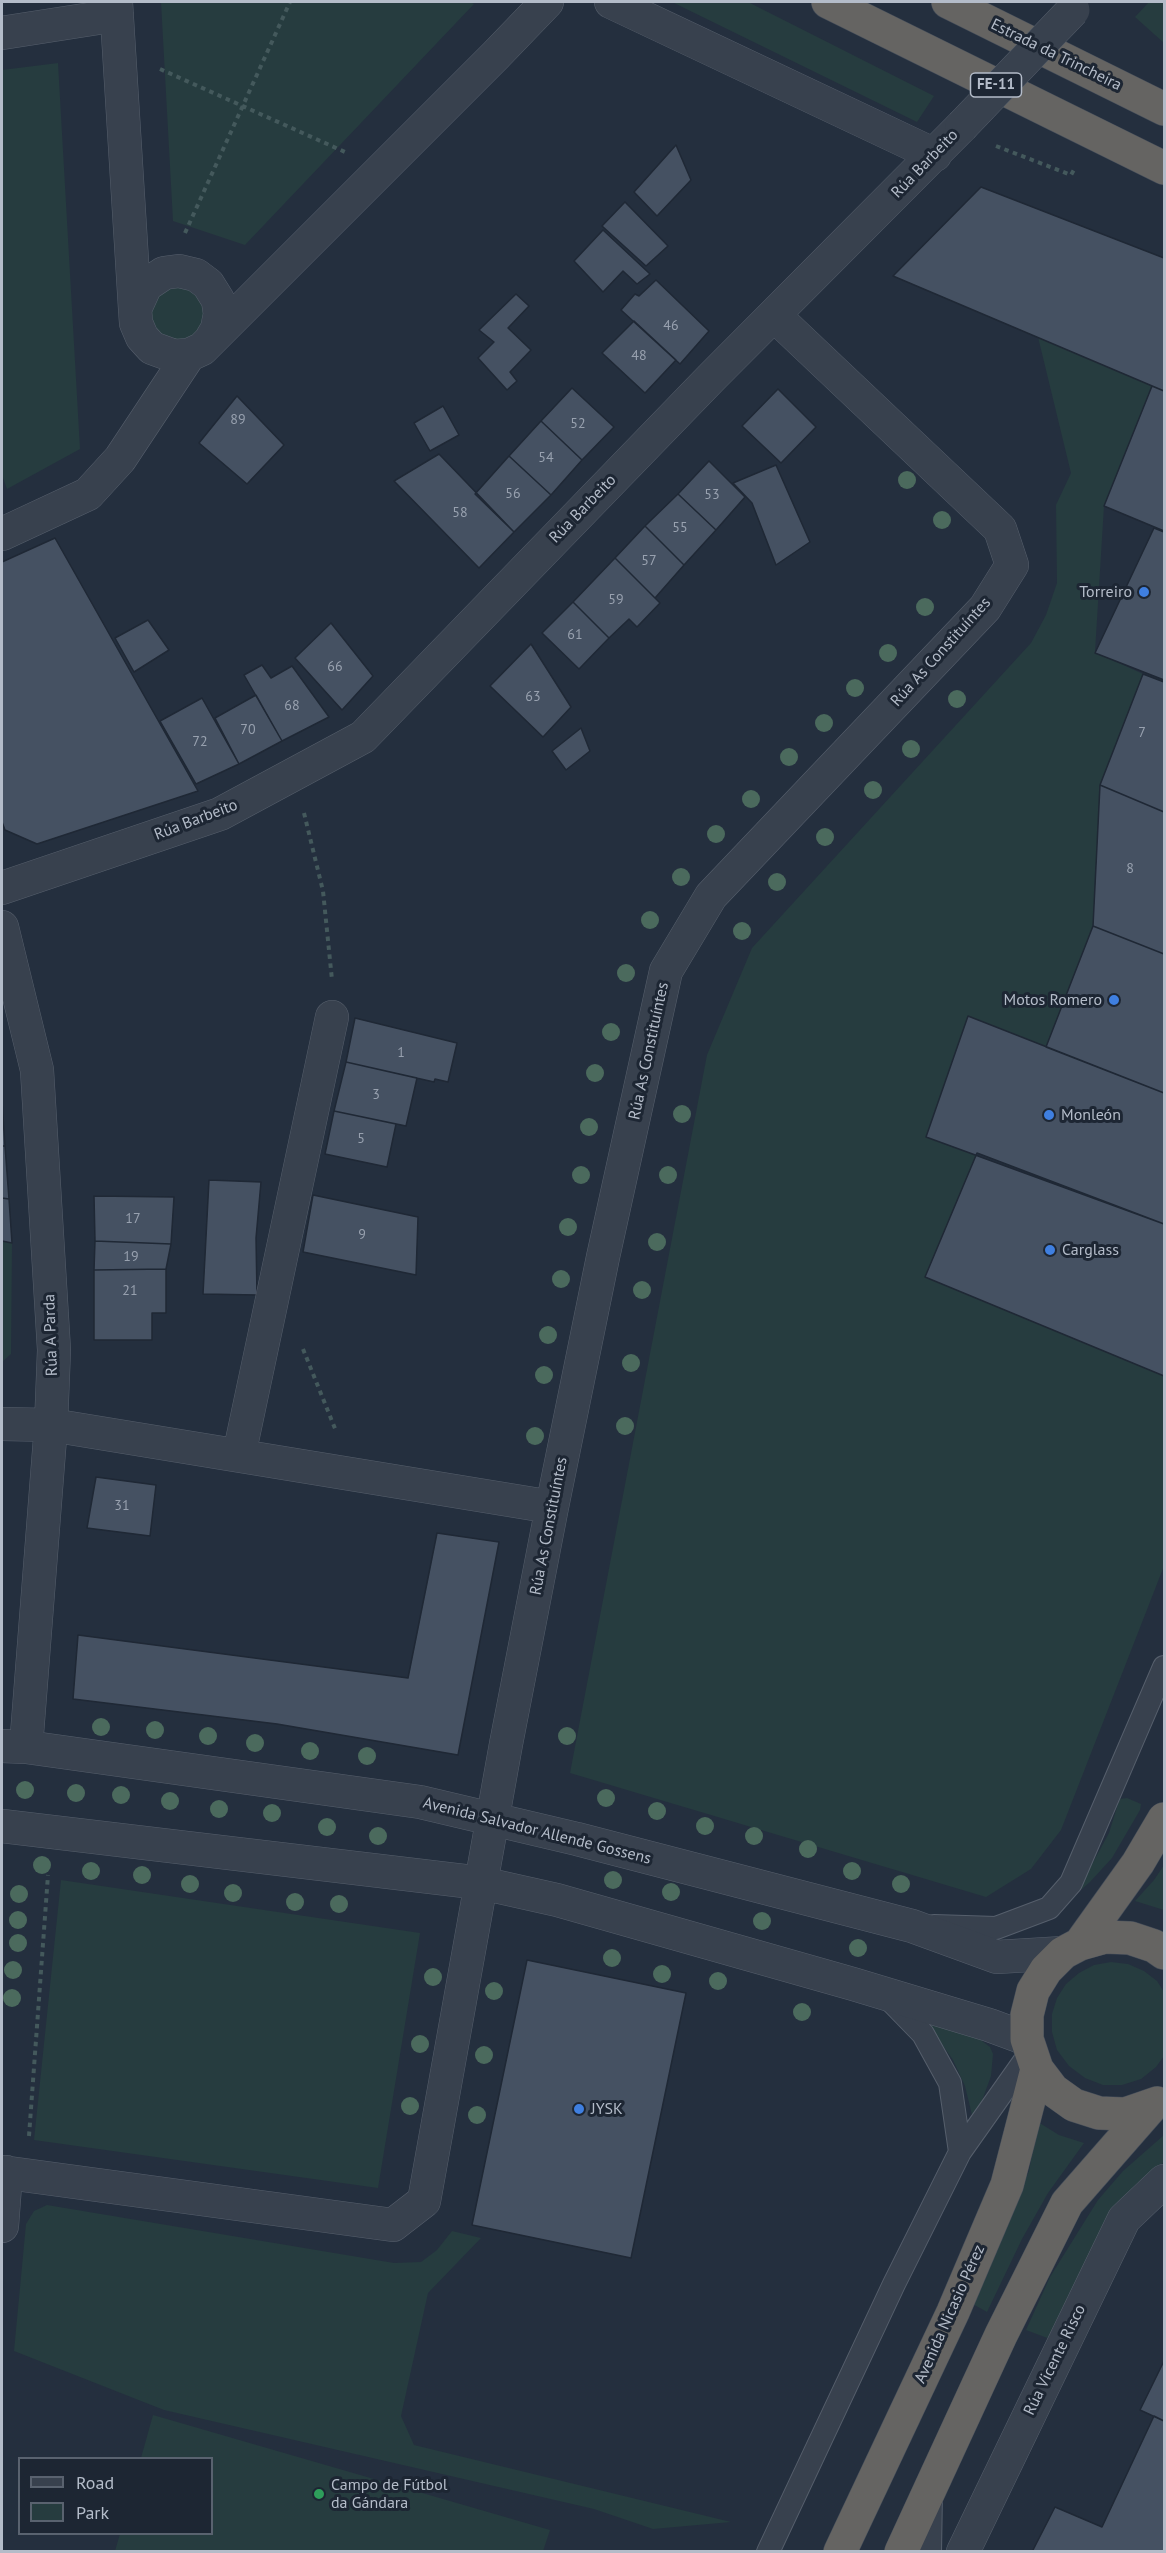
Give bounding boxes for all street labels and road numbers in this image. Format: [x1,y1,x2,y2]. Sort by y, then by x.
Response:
street label: Estrada da Trincheira [987,15,1125,95]
road number: FE-11 [970,73,1022,97]
street label: Rúa Barbeito [888,126,962,202]
street label: Rúa Barbeito [546,471,620,547]
street label: Rúa As Constituíntes [887,594,995,710]
street label: Rúa Barbeito [152,795,240,845]
street label: Rúa As Constituíntes [625,980,673,1122]
street label: Rúa A Parda [40,1294,62,1376]
street label: Rúa As Constituíntes [526,1455,572,1597]
street label: Avenida Salvador Allende Gossens [421,1793,653,1869]
street label: Avenida Nicasio Pérez [911,2242,989,2386]
street label: Rúa Vicente Risco [1020,2301,1090,2419]

